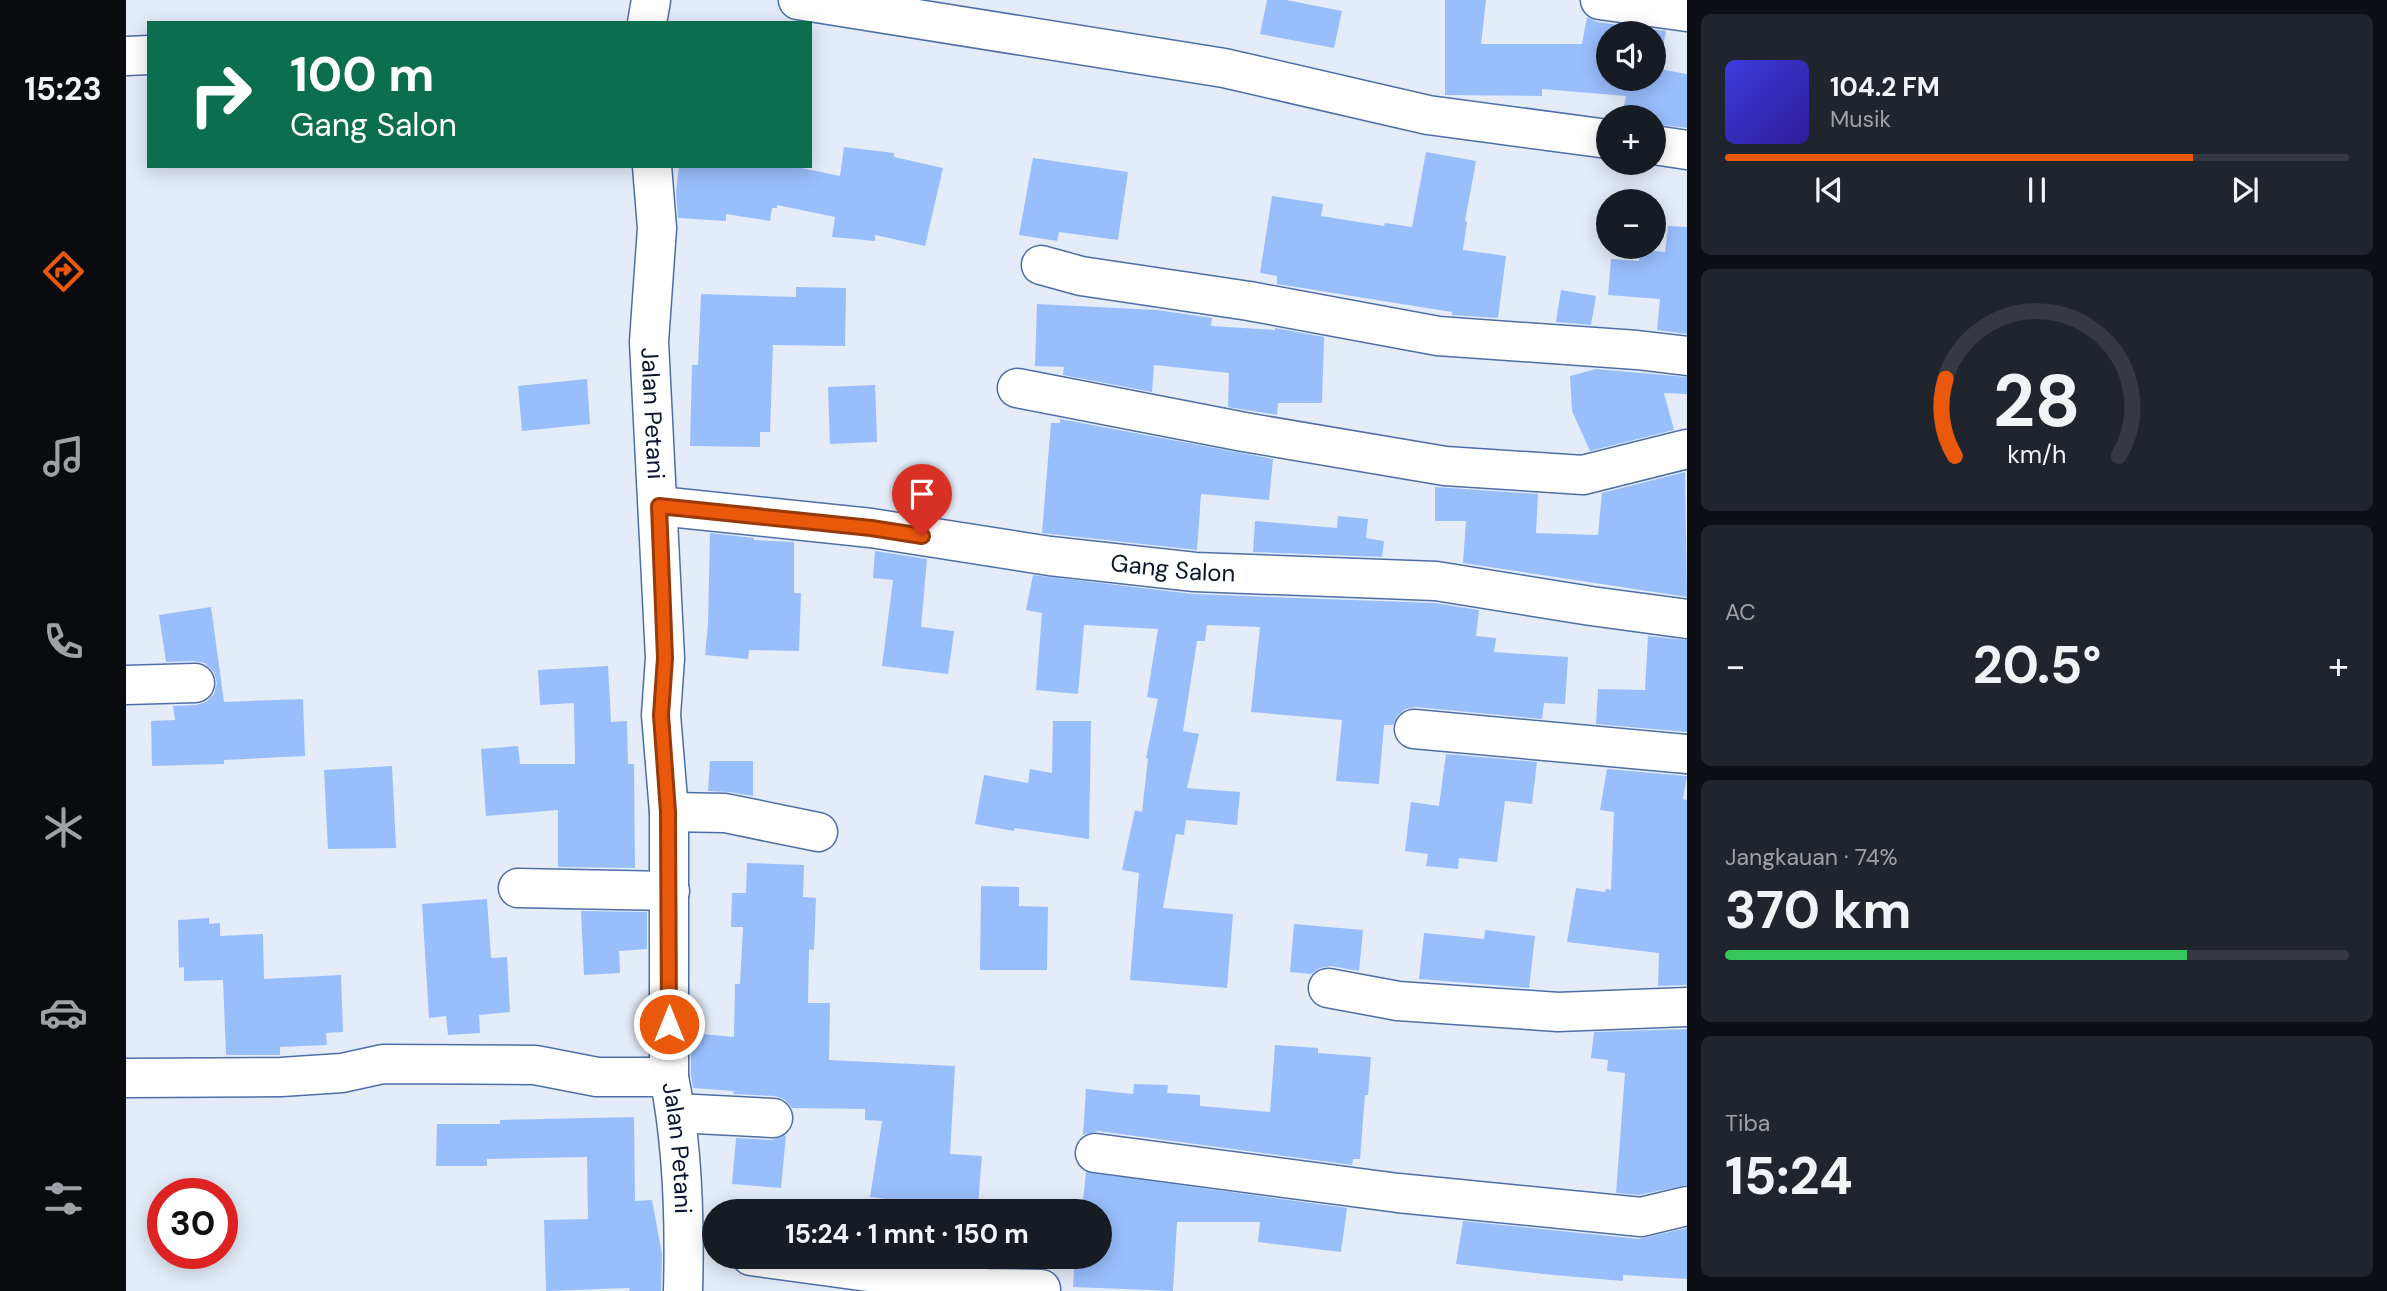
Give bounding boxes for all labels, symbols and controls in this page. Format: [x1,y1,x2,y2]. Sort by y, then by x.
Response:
map controls [1596,21,1666,259]
button: sound [1596,21,1666,91]
text: 100 m [290,42,434,106]
icon: right [175,49,266,140]
text: 15:23 [24,68,102,110]
text: 104.2 FM [1830,70,1940,104]
text: Gang Salon [290,104,457,146]
text: Musik [1830,104,1891,134]
button: + [1596,105,1666,175]
icon: previous [1810,171,1848,209]
icon: pause [2018,171,2056,209]
icon: next [2226,171,2264,209]
button: − [1596,189,1666,259]
icon: directions [39,247,88,296]
street label: Jalan Petani [634,347,672,480]
text: 28 [1993,355,2081,450]
icon: music [39,432,88,481]
text: km/h [2007,438,2067,471]
pin [892,464,952,536]
icon: arrive [903,475,941,513]
street label: Gang Salon [1109,547,1236,588]
text: AC [1725,597,1756,627]
icon: phone [39,617,88,666]
text: 20.5° [1973,631,2101,699]
text: − [1725,641,1746,691]
text: + [2328,641,2349,691]
icon: climate [39,803,88,852]
text: Jangkauan · 74% [1725,842,1898,872]
text: 370 km [1725,876,1911,944]
position arrow [632,987,706,1061]
icon: car [39,988,88,1037]
street label: Jalan Petani [655,1080,699,1214]
text: Tiba [1725,1108,1770,1138]
text: 15:24 [1725,1142,1853,1210]
icon: filters [39,1174,88,1223]
speed limit sign: 30 [147,1178,238,1269]
text: 15:24 · 1 mnt · 150 m [785,1217,1029,1251]

